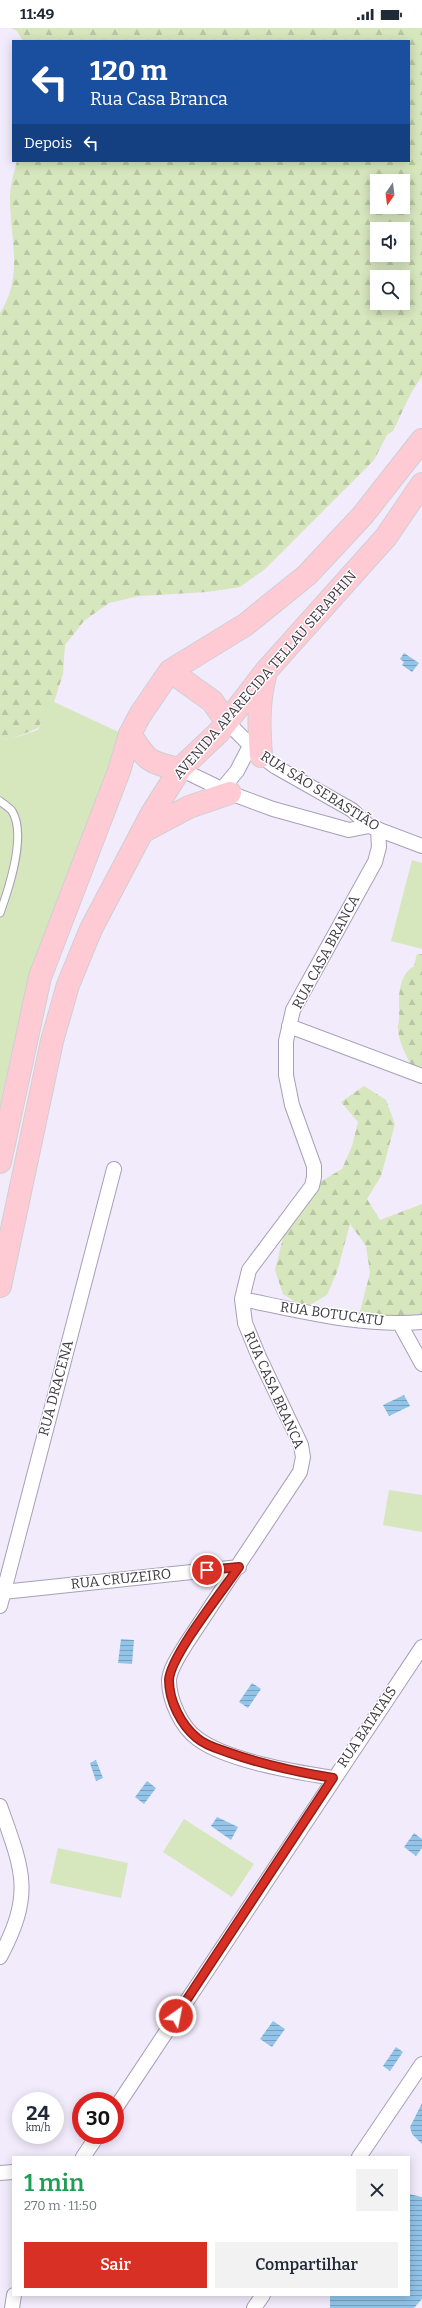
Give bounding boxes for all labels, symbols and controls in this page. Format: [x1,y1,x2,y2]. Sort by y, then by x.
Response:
text: 11:49 [20,5,54,23]
text: 120 m [90,54,167,87]
icon: left [24,56,76,108]
text: Rua Casa Branca [90,88,228,110]
icon: left [80,132,102,154]
text: Depois [24,134,72,152]
north arrow [370,174,410,214]
map controls [370,174,410,310]
button: sound [370,222,410,262]
button: search [370,270,410,310]
street label: AVENIDA APARECIDA TELLAU SERAPHIN [170,567,360,783]
street label: RUA SÃO SEBASTIÃO [257,747,383,835]
street label: RUA CASA BRANCA [289,892,363,1012]
street label: RUA BOTUCATU [279,1298,385,1330]
street label: RUA CASA BRANCA [240,1329,308,1451]
street label: RUA DRACENA [35,1338,77,1438]
pin [190,1553,224,1587]
icon: arrive [196,1559,218,1581]
street label: RUA CRUZEIRO [70,1565,172,1593]
street label: RUA BATATAIS [334,1683,400,1771]
position arrow [155,1995,197,2037]
speed limit sign: 30 [72,2092,124,2144]
text: 24 [26,2101,50,2125]
text: km/h [26,2122,50,2134]
text: 1 min [24,2169,84,2197]
button: close [356,2169,398,2211]
text: 270 m · 11:50 [24,2198,97,2213]
button: Sair [24,2242,207,2288]
button: Compartilhar [215,2242,398,2288]

